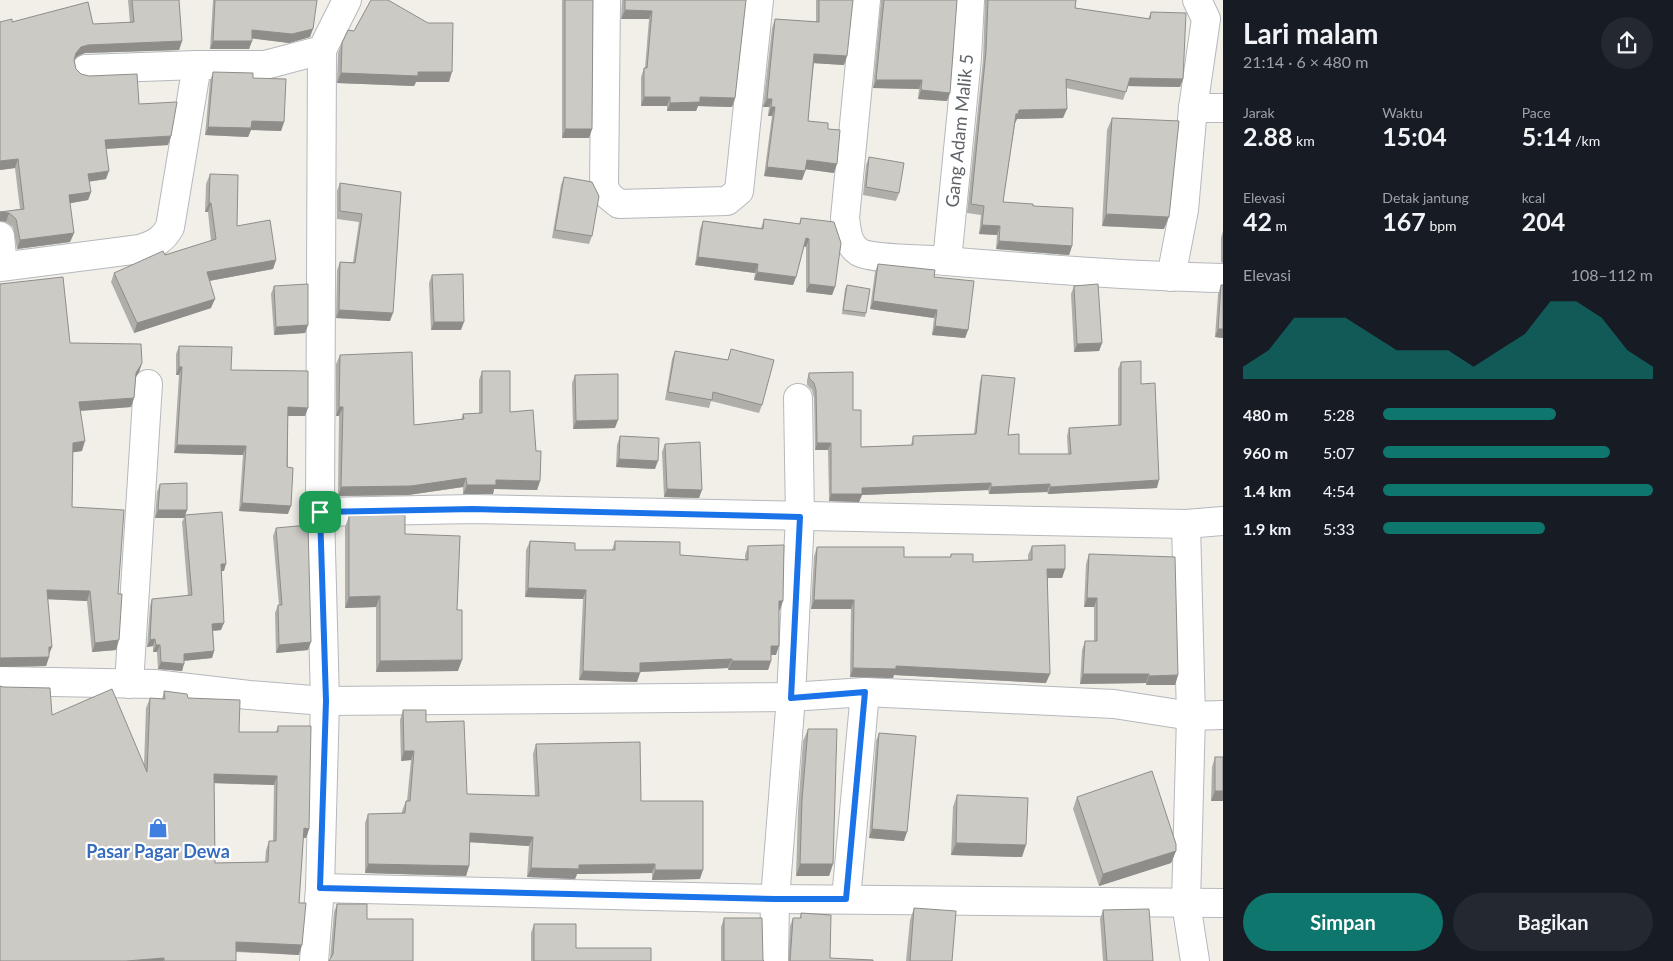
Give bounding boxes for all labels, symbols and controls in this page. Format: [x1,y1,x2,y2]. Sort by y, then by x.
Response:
text: Lari malam [1243,16,1378,50]
button: share [1601,17,1653,69]
text: 21:14 · 6 × 480 m [1243,52,1368,71]
street label: Gang Adam Malik 5 [940,53,977,208]
text: Jarak [1243,104,1275,121]
text: Waktu [1382,104,1423,121]
text: Pace [1522,104,1551,121]
text: 2.88 [1243,121,1292,151]
text: 15:04 [1382,121,1447,151]
text: 5:14 [1522,121,1572,151]
text: km [1292,132,1315,149]
text: /km [1572,132,1600,149]
text: Elevasi [1243,189,1285,206]
text: Detak jantung [1382,189,1469,206]
text: kcal [1522,189,1545,206]
text: 42 [1243,206,1272,236]
text: 167 [1382,206,1426,236]
text: 204 [1522,206,1565,236]
text: m [1272,217,1287,234]
text: bpm [1426,217,1457,234]
text: Elevasi [1243,265,1291,284]
text: 108–112 m [1571,265,1653,284]
text: 480 m [1243,405,1288,424]
text: 5:28 [1323,405,1355,424]
text: 960 m [1243,443,1288,462]
text: 5:07 [1323,443,1355,462]
text: 1.4 km [1243,481,1291,500]
text: 4:54 [1323,481,1355,500]
pin [299,491,341,533]
icon: arrive [306,498,334,526]
text: 1.9 km [1243,519,1291,538]
text: 5:33 [1323,519,1355,538]
shop icon: Pasar Pagar Dewa [147,817,169,839]
place label: Pasar Pagar Dewa [86,840,230,862]
button: Simpan [1243,893,1443,951]
button: Bagikan [1453,893,1653,951]

